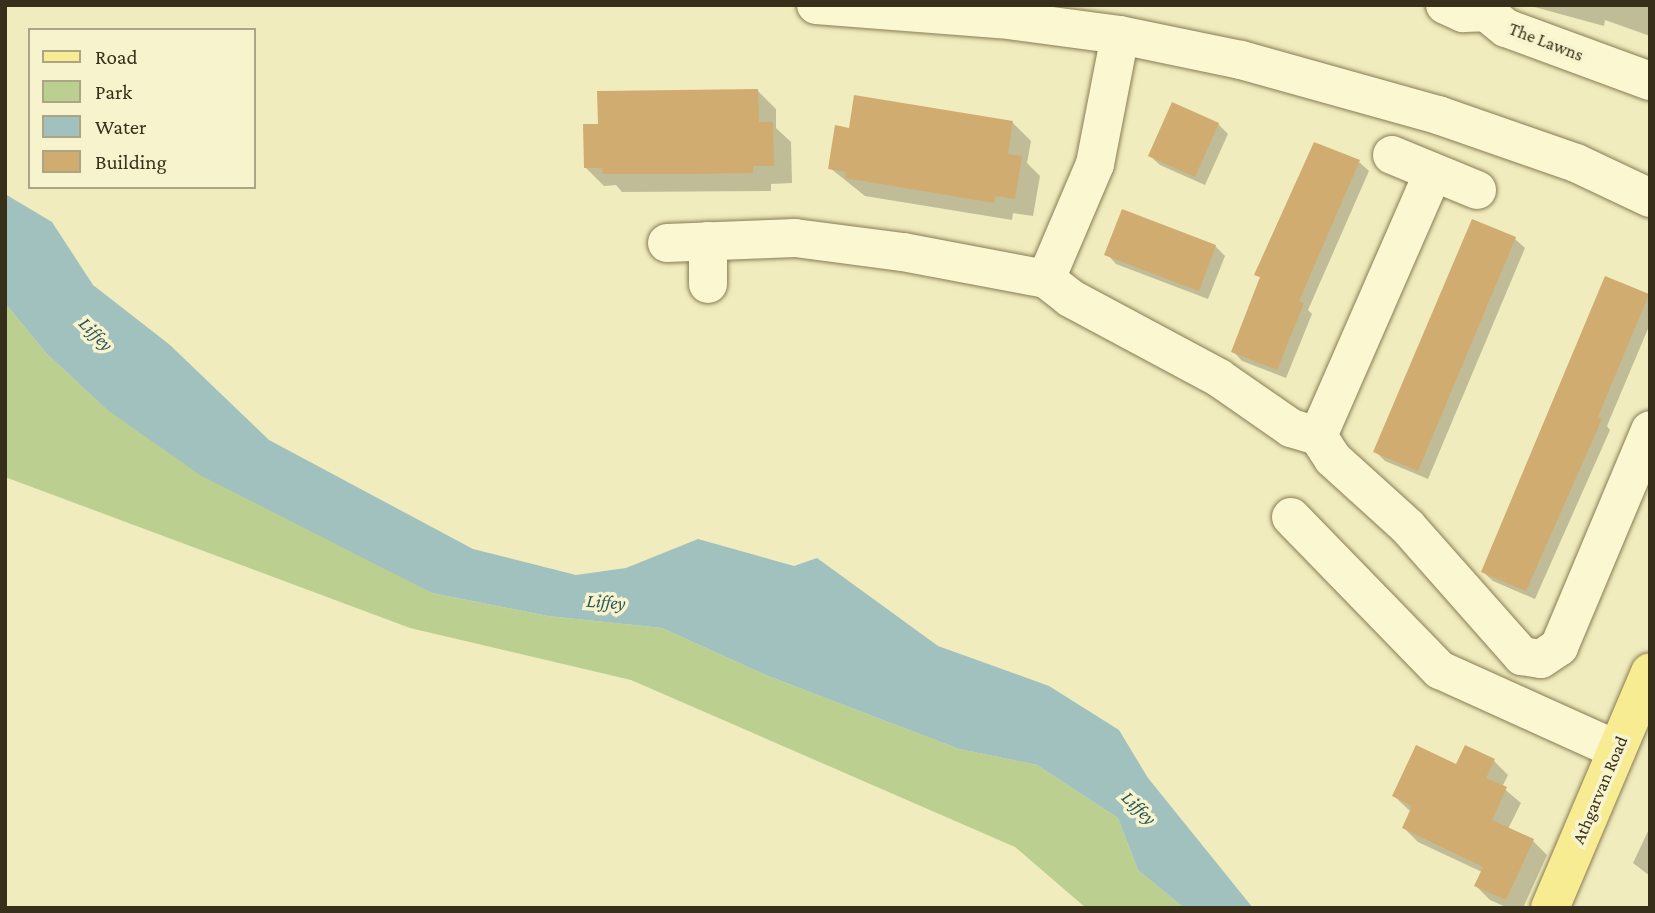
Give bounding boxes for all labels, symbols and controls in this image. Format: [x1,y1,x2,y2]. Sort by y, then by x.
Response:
street label: The Lawns [1506,18,1586,66]
legend [28,28,256,189]
text: Road [95,45,138,69]
text: Park [95,80,132,104]
text: Water [95,115,147,139]
text: Building [95,150,167,174]
water label: Liffey [74,312,118,356]
water label: Liffey [586,589,626,615]
street label: Athgarvan Road [1568,733,1632,847]
water label: Liffey [1117,786,1161,830]

